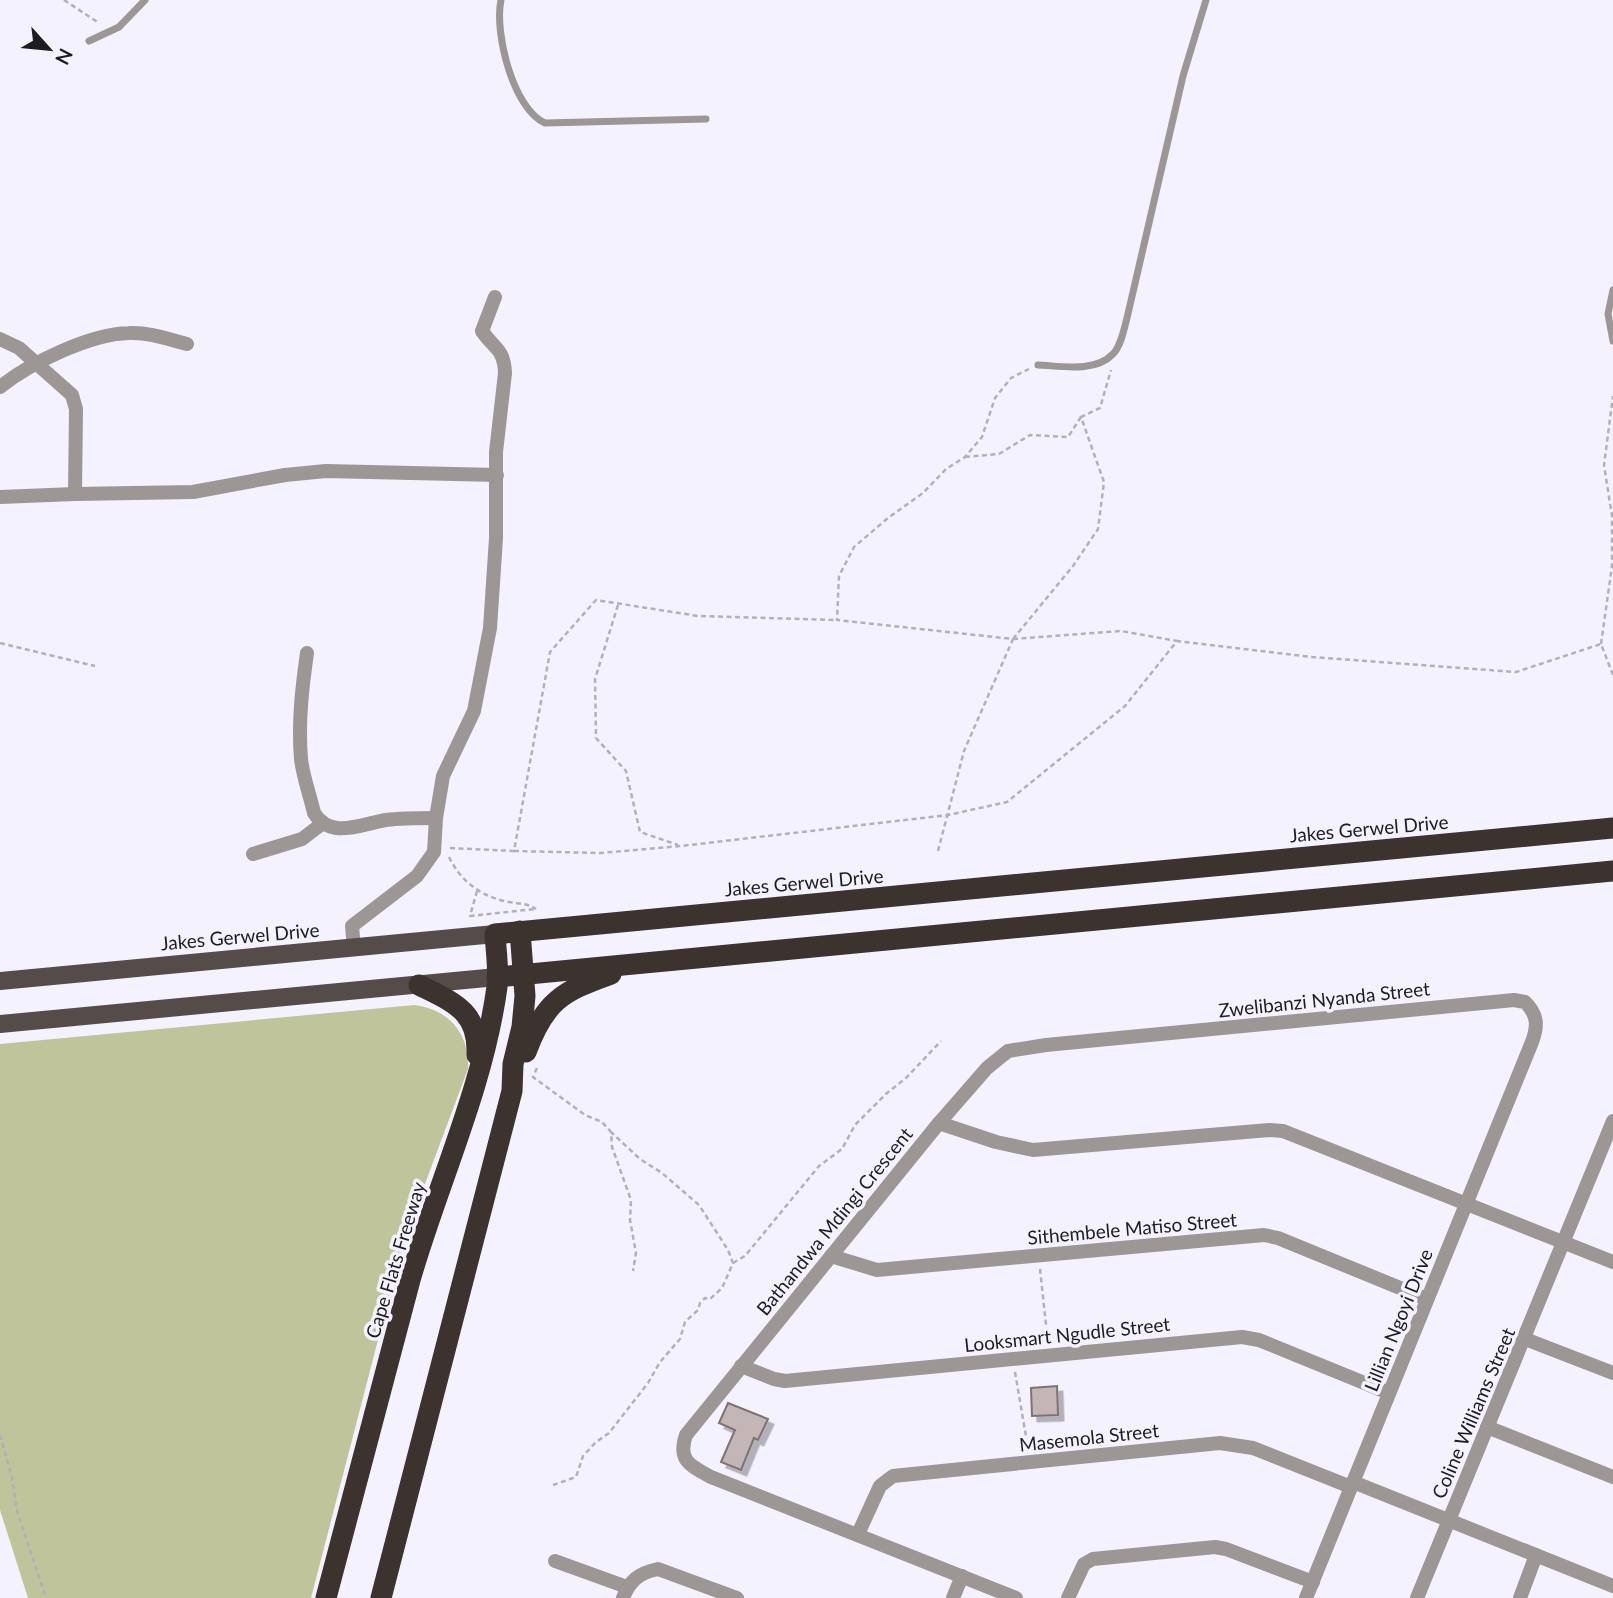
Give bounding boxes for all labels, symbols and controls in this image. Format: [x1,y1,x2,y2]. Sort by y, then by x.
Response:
north arrow [14,14,84,84]
text: N [51,45,78,69]
street label: Jakes Gerwel Drive [1289,810,1449,846]
street label: Jakes Gerwel Drive [724,864,884,900]
street label: Jakes Gerwel Drive [160,918,320,954]
street label: Zwelibanzi Nyanda Street [1217,976,1431,1022]
street label: Bathandwa Mdingi Crescent [751,1122,917,1319]
street label: Cape Flats Freeway [360,1179,430,1341]
street label: Sithembele Matiso Street [1026,1207,1238,1249]
street label: Lillian Ngoyi Drive [1359,1245,1437,1395]
street label: Looksmart Ngudle Street [963,1312,1171,1356]
street label: Coline Williams Street [1427,1324,1519,1502]
street label: Masemola Street [1018,1418,1160,1456]

